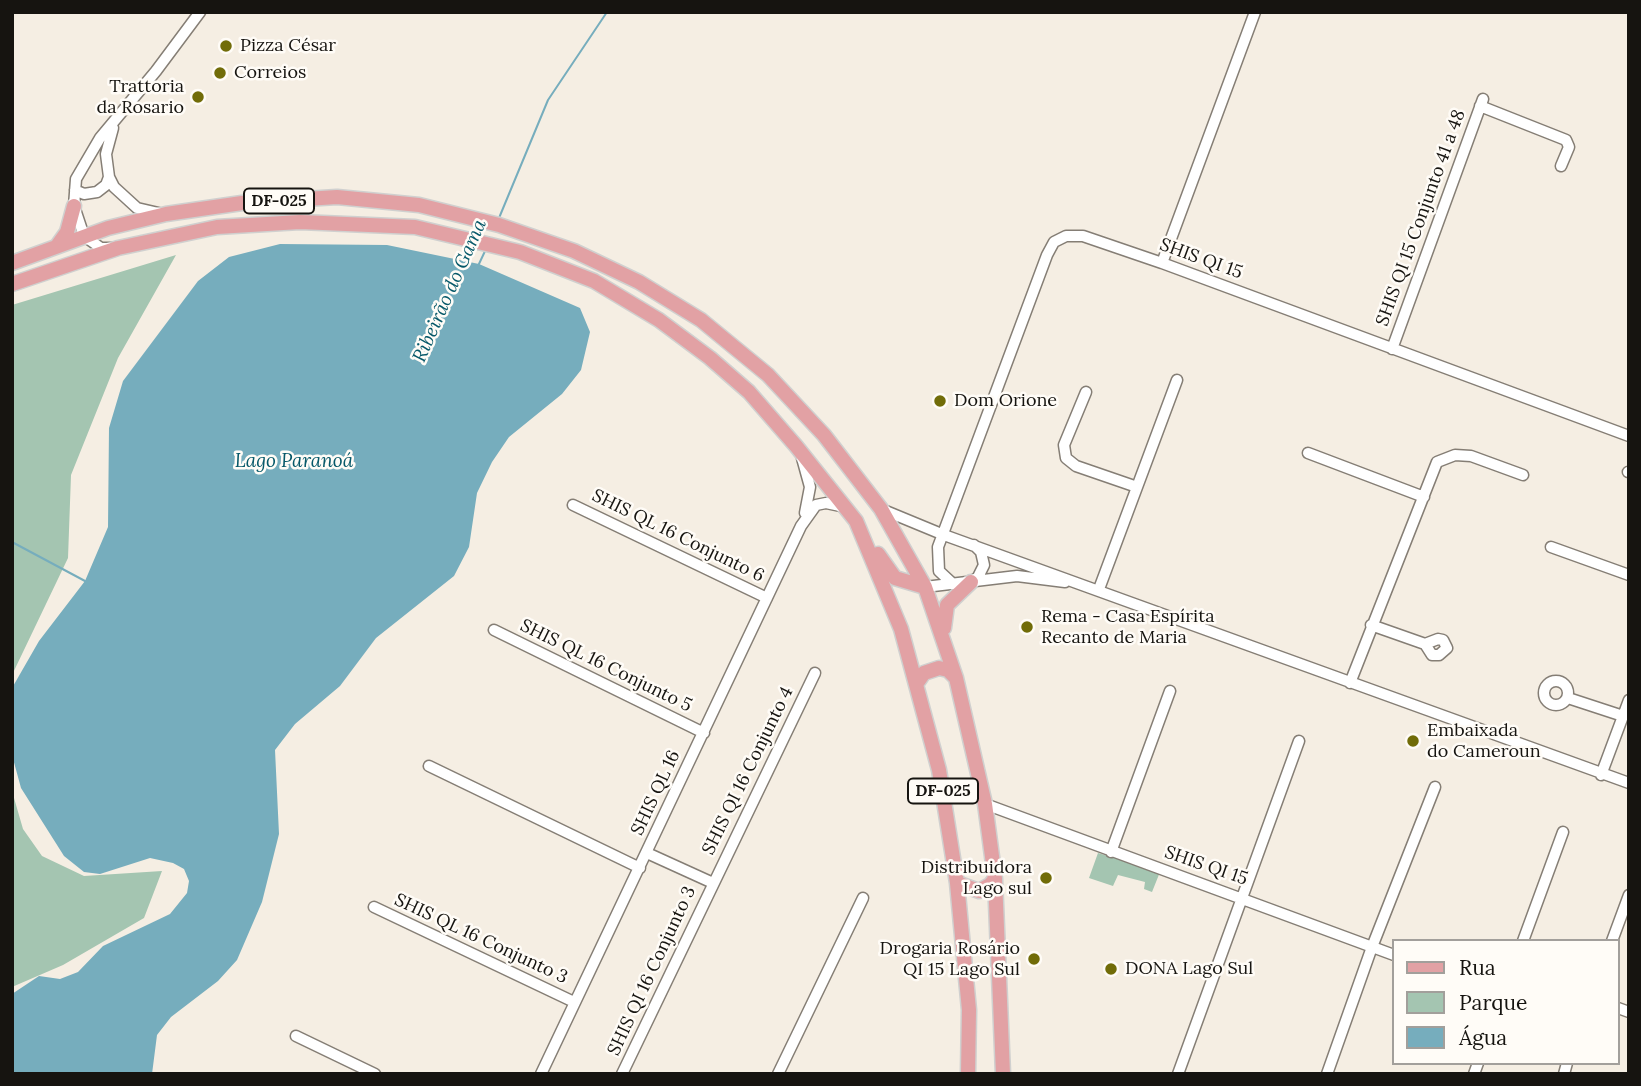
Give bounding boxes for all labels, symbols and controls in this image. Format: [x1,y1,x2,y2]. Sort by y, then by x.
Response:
place label: Pizza César [240,35,336,57]
marker: Pizza César [218,38,234,54]
place label: Correios [234,62,306,84]
marker: Correios [212,65,228,81]
place label: Trattoria da Rosario [97,76,184,119]
marker: Trattoria da Rosario [190,89,206,105]
street label: SHIS QI 15 Conjunto 41 a 48 [1372,107,1470,329]
road number: DF-025 [244,188,314,214]
water label: Ribeirão do Gama [408,216,492,366]
street label: SHIS QI 15 [1157,234,1245,284]
place label: Dom Orione [954,390,1057,412]
marker: Dom Orione [932,393,948,409]
water label: Lago Paranoá [235,451,353,473]
street label: SHIS QL 16 Conjunto 6 [588,485,768,587]
place label: Rema - Casa Espírita Recanto de Maria [1041,606,1215,648]
street label: SHIS QL 16 Conjunto 5 [517,615,695,717]
marker: Rema - Casa Espírita Recanto de Maria [1019,619,1035,635]
street label: SHIS QI 16 Conjunto 4 [698,684,798,858]
place label: Embaixada do Cameroun [1427,720,1541,762]
marker: Embaixada do Cameroun [1405,733,1421,749]
street label: SHIS QL 16 [627,747,685,839]
road number: DF-025 [908,778,978,804]
street label: SHIS QI 15 [1162,842,1250,890]
place label: Distribuidora Lago sul [921,857,1032,900]
marker: Distribuidora Lago sul [1038,870,1054,886]
street label: SHIS QI 16 Conjunto 3 [603,883,701,1059]
street label: SHIS QL 16 Conjunto 3 [391,889,571,989]
place label: Drogaria Rosário QI 15 Lago Sul [880,938,1020,981]
legend [1392,939,1620,1065]
marker: Drogaria Rosário QI 15 Lago Sul [1026,951,1042,967]
text: Rua [1459,954,1496,981]
place label: DONA Lago Sul [1125,958,1253,980]
marker: DONA Lago Sul [1103,961,1119,977]
text: Parque [1459,989,1527,1016]
text: Água [1459,1024,1507,1051]

